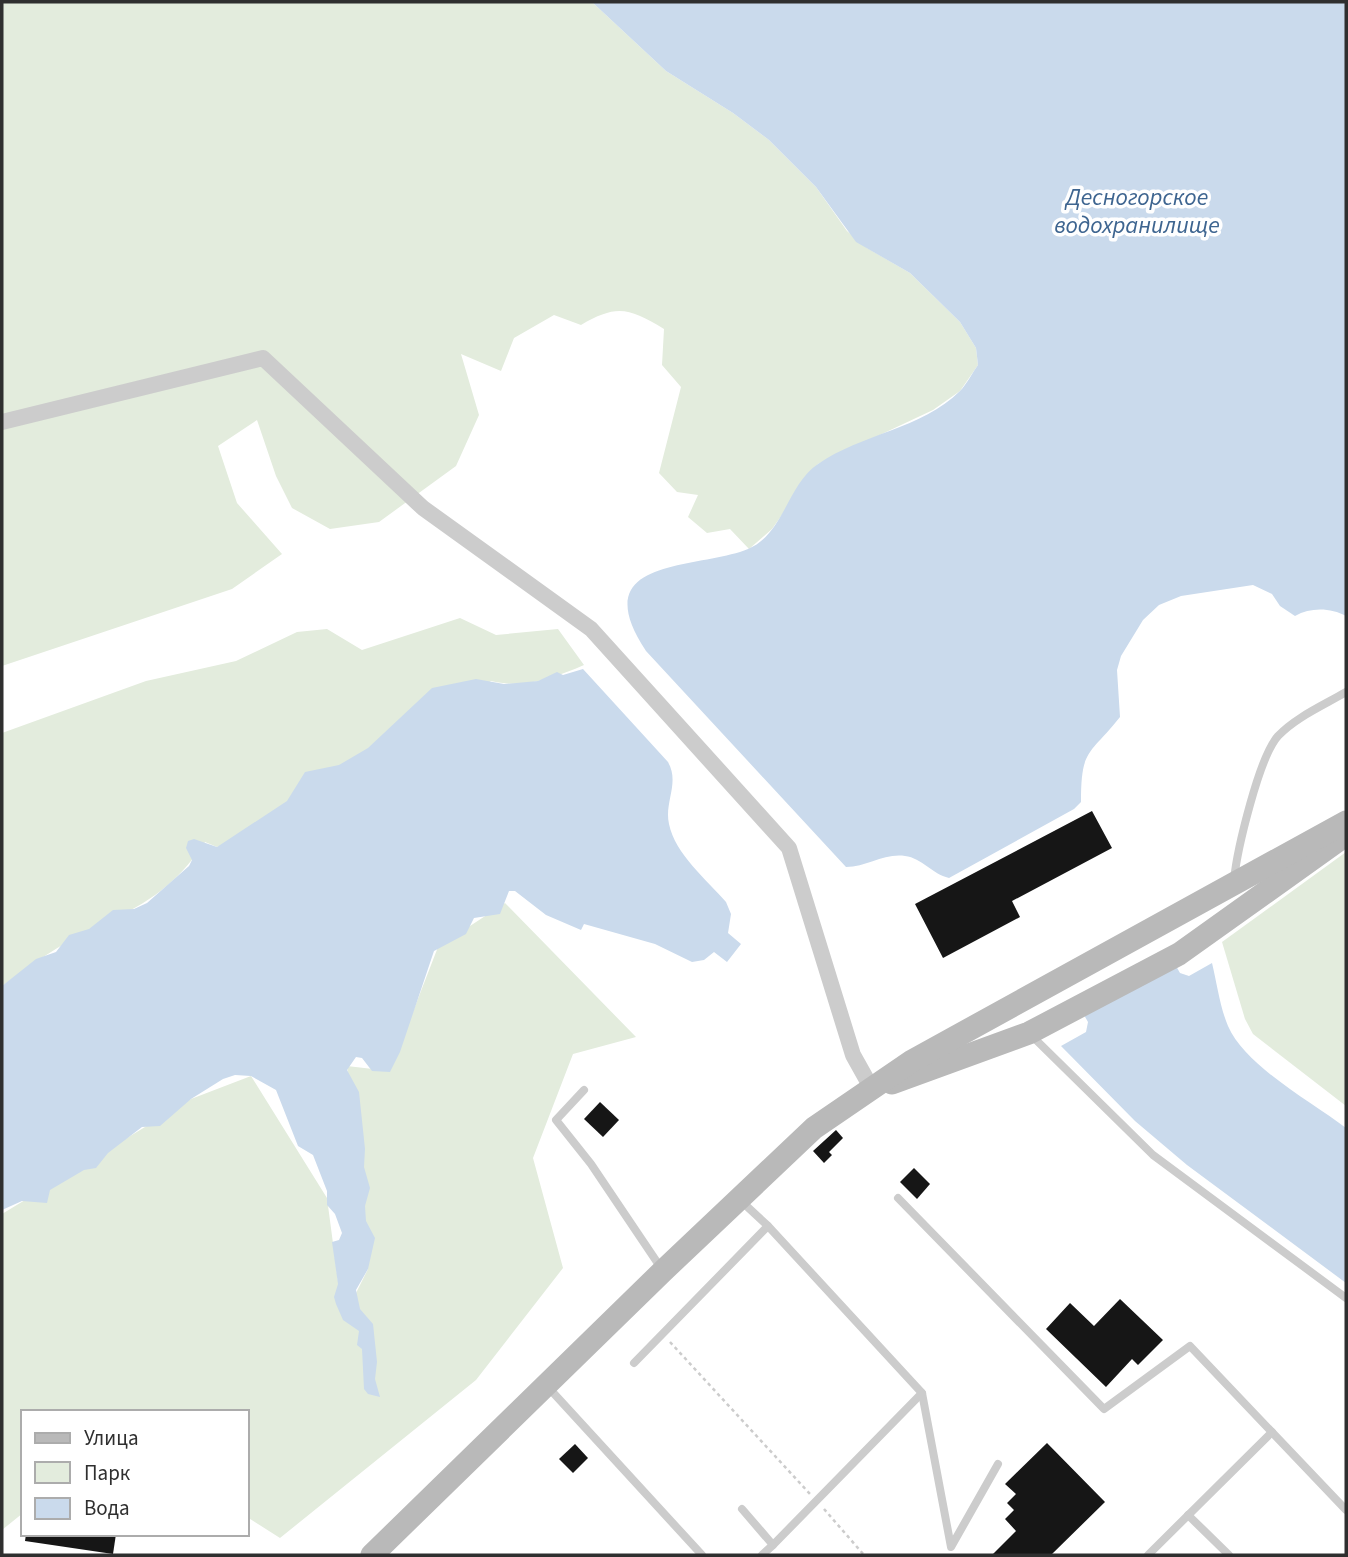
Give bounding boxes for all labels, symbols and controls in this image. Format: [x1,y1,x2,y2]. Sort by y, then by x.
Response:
water label: Десногорское водохранилище [1054,180,1220,243]
legend [21,1410,248,1536]
text: Улица [84,1423,139,1453]
text: Парк [84,1458,131,1488]
text: Вода [84,1493,130,1523]

